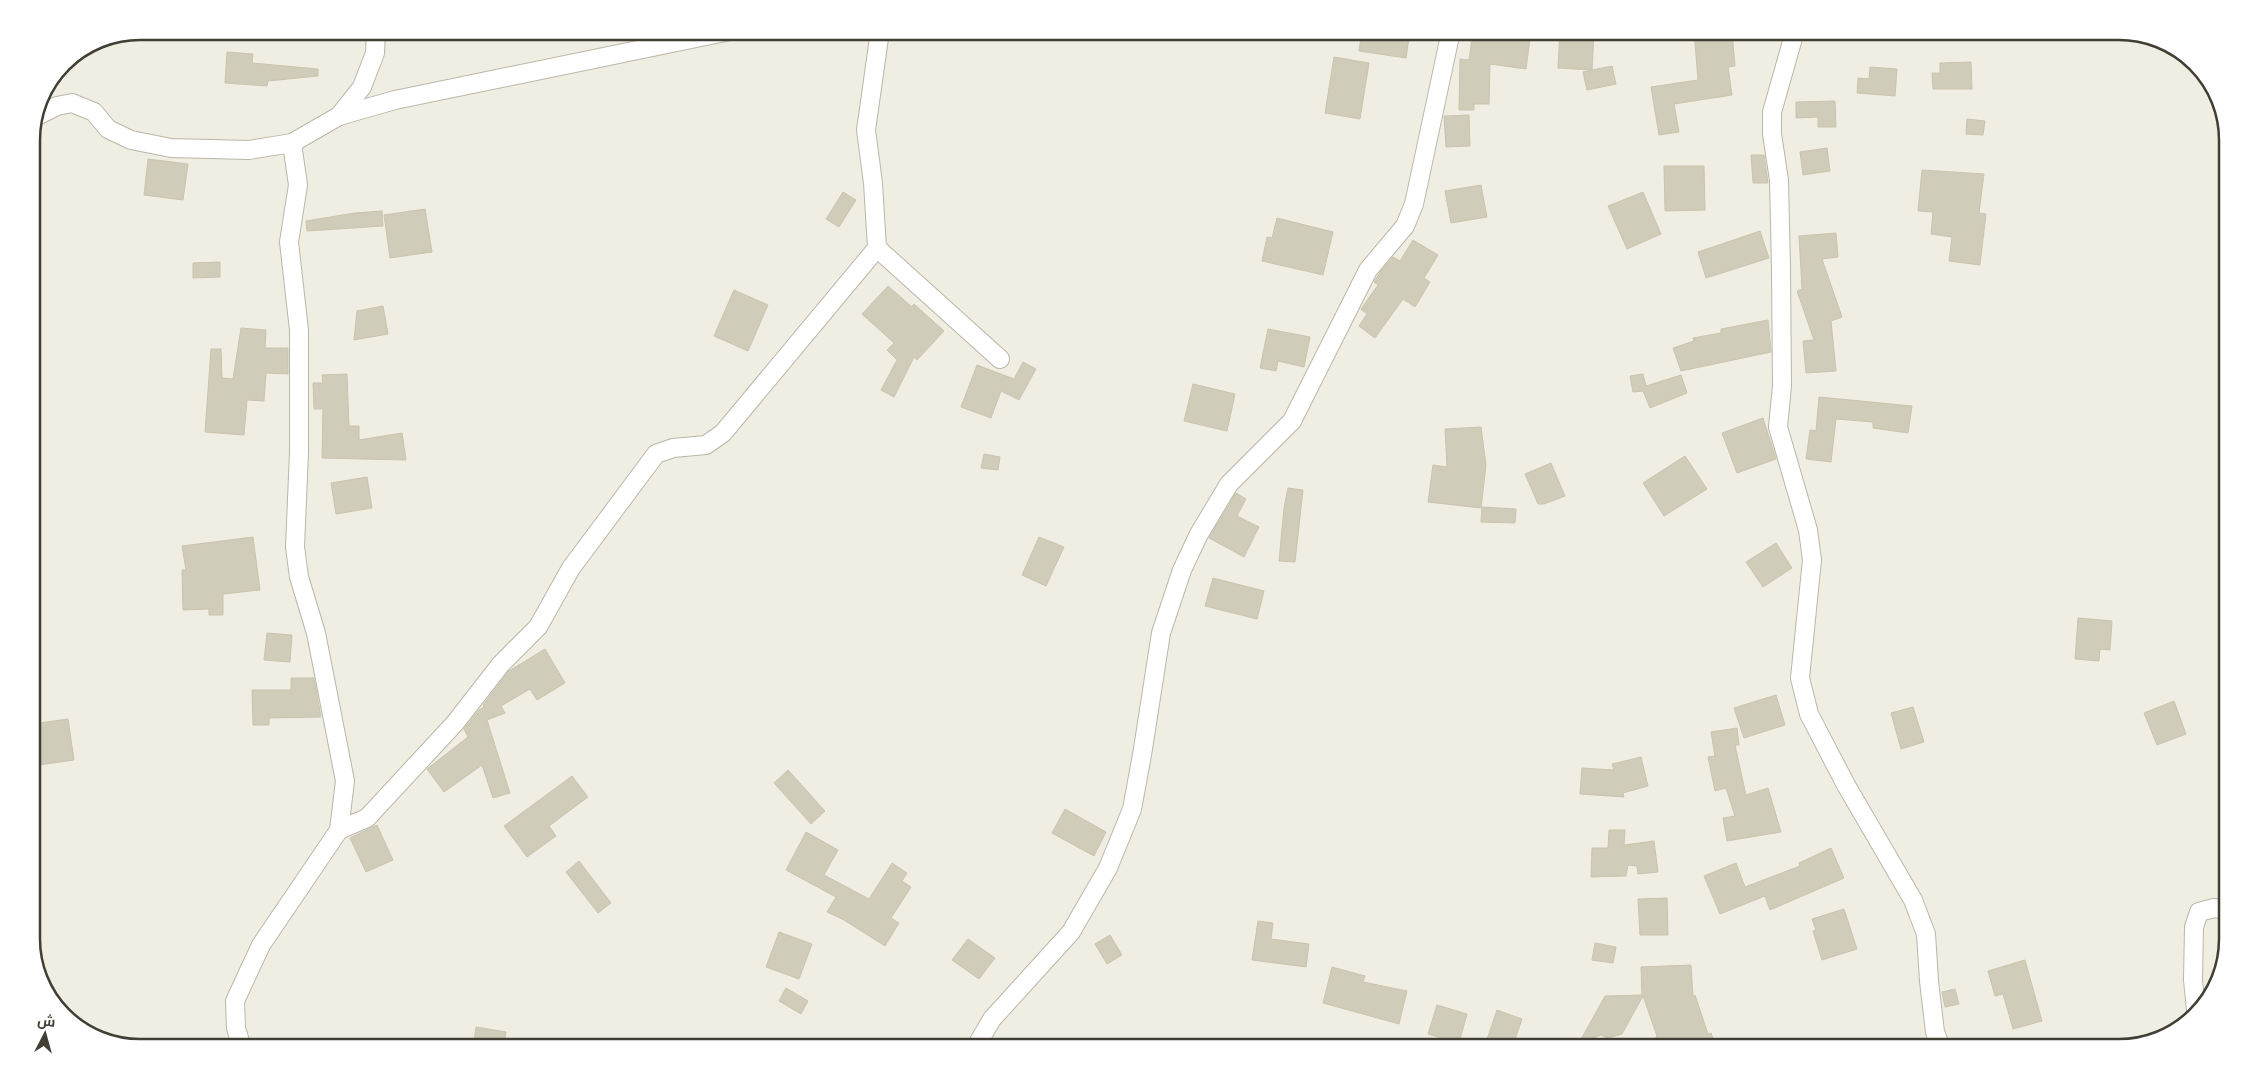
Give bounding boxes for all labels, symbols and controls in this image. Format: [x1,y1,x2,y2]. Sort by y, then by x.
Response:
north arrow [20,1009,70,1059]
text: ش [36,1011,56,1031]

